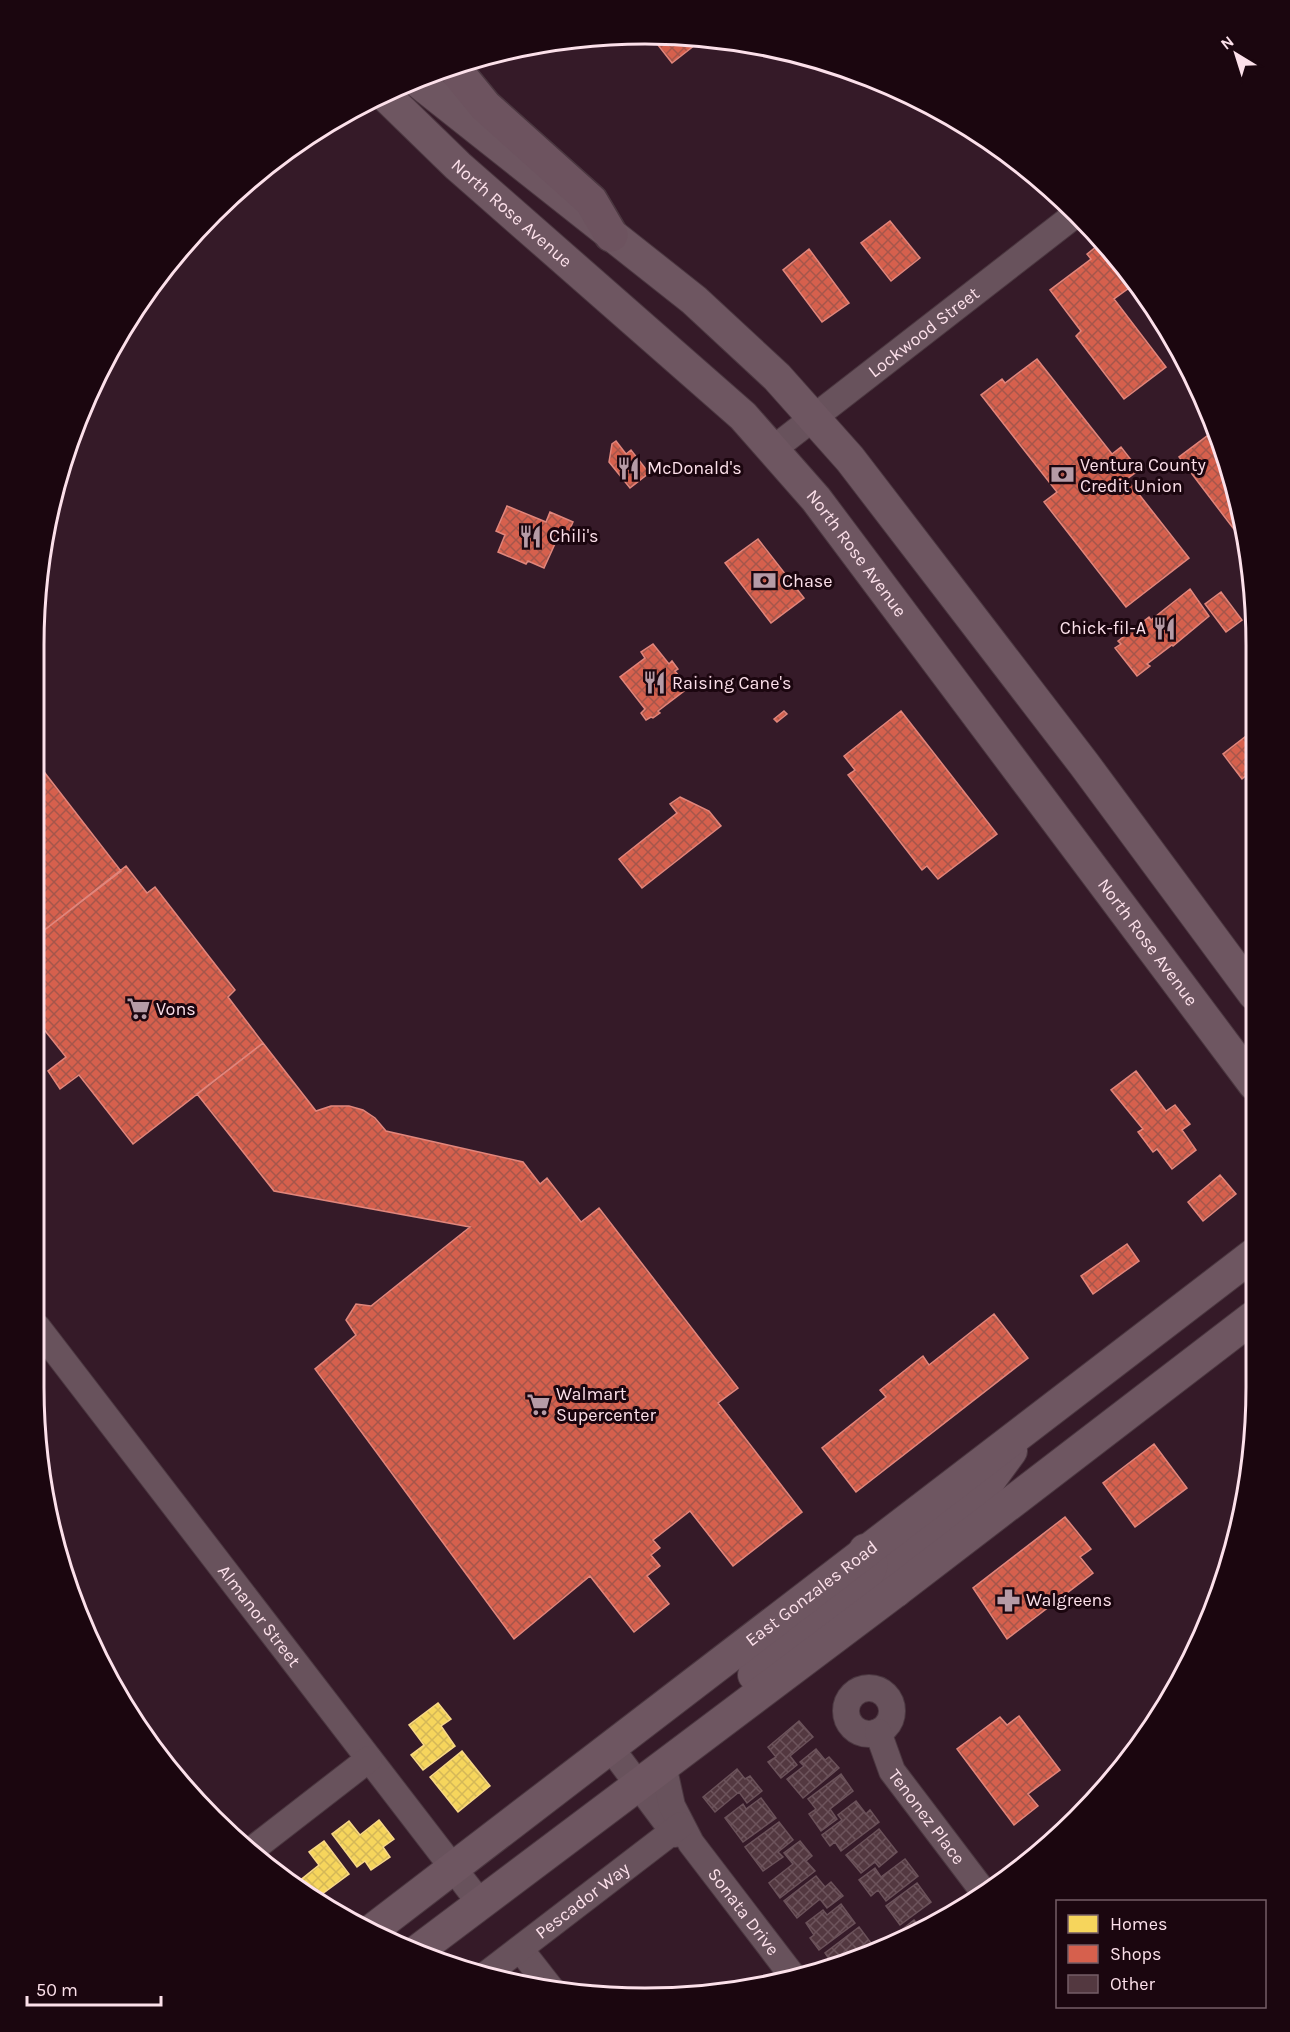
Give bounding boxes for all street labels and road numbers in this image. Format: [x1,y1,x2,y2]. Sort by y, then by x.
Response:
street label: North Rose Avenue [447,154,577,272]
street label: Lockwood Street [864,282,984,382]
street label: North Rose Avenue [802,485,911,621]
street label: North Rose Avenue [1093,874,1203,1010]
street label: East Gonzales Road [741,1536,882,1651]
street label: Almanor Street [213,1560,306,1671]
street label: Tenonez Place [884,1765,970,1869]
street label: Pescador Way [531,1857,634,1944]
street label: Sonata Drive [703,1863,784,1960]

